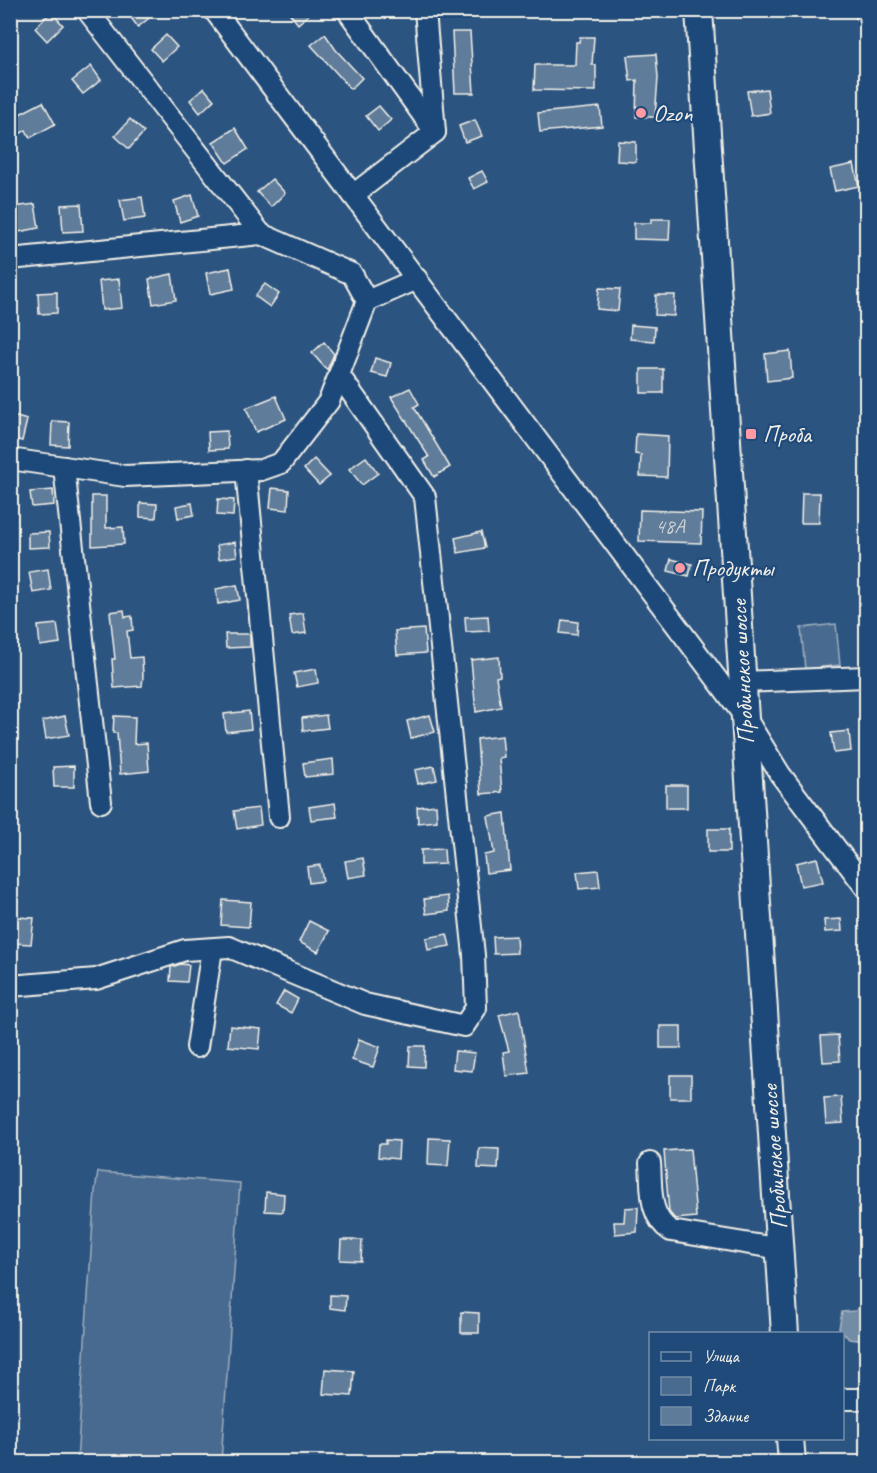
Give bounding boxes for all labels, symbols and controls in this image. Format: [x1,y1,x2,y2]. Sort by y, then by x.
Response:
place label: Ozon [653,98,693,128]
marker: Ozon [634,106,648,120]
place label: Проба [763,419,813,449]
marker: Проба [744,427,758,441]
house number: 48А [655,513,686,539]
place label: Продукты [692,553,776,583]
marker: Продукты [673,561,687,575]
street label: Пробинское шоссе [723,597,761,745]
street label: Пробинское шоссе [754,1082,794,1230]
legend [649,1332,844,1440]
text: Улица [703,1345,740,1367]
text: Парк [703,1375,737,1397]
text: Здание [703,1405,749,1427]

